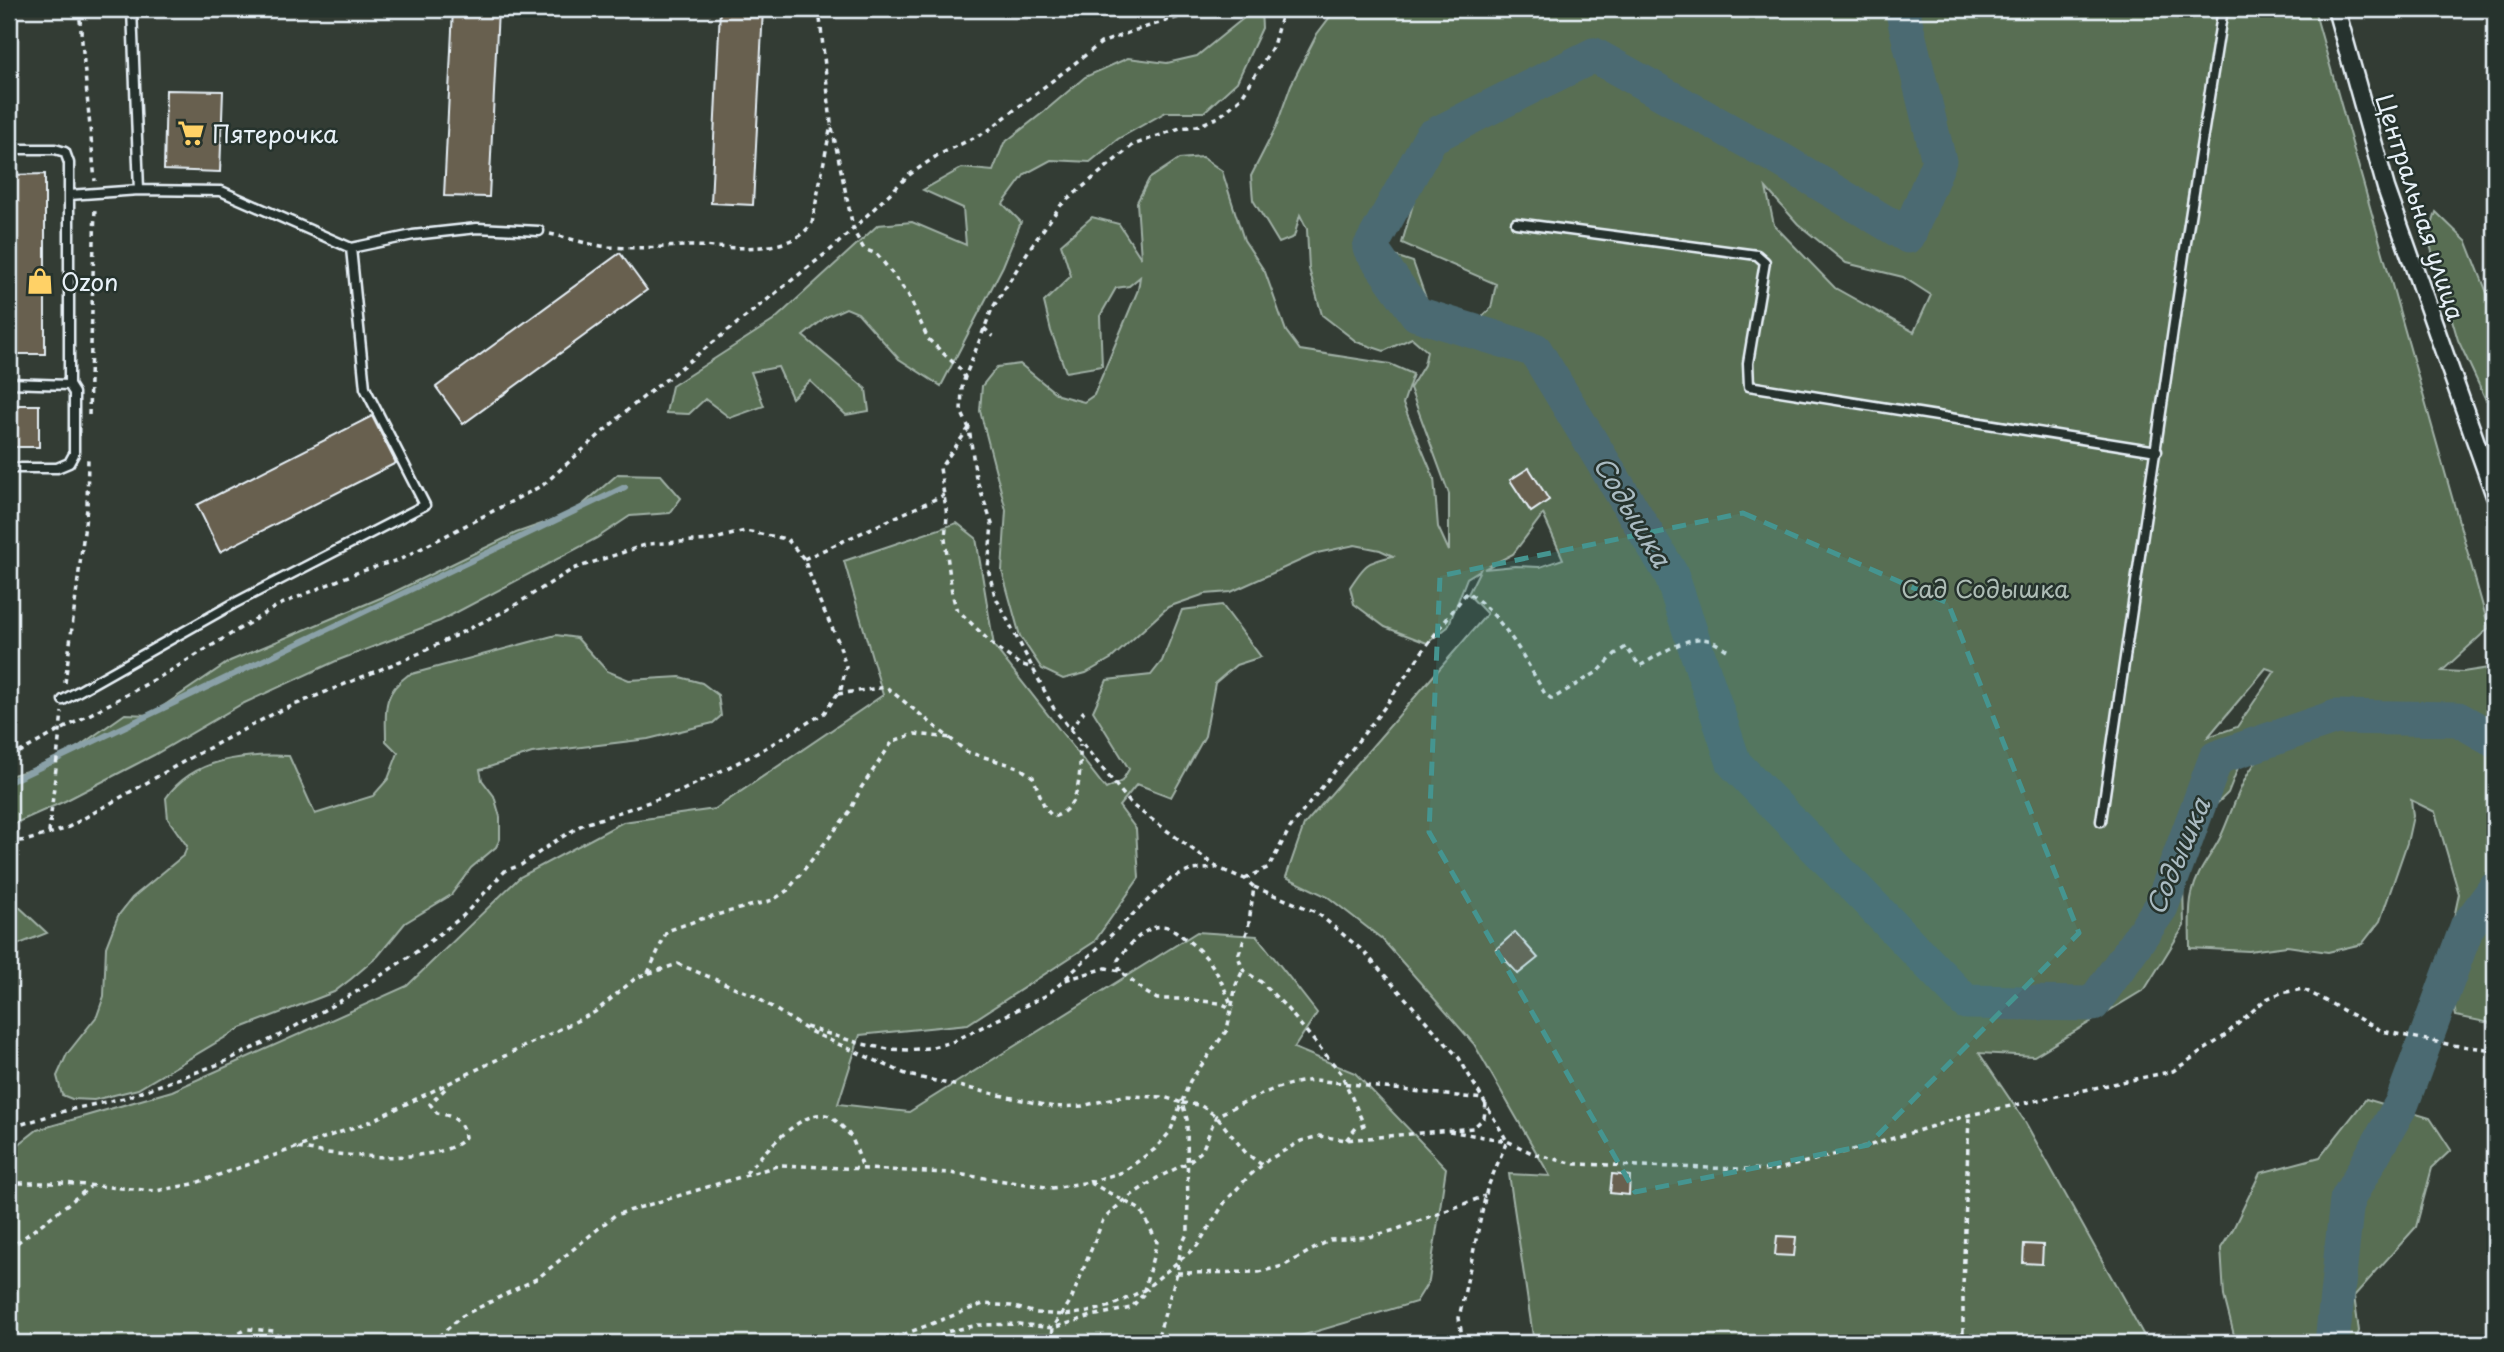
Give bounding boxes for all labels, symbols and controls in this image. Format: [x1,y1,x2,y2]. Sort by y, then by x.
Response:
street label: Центральная улица [2367,89,2475,325]
place label: Пятерочка [212,115,338,151]
supermarket icon: Пятерочка [176,118,206,148]
place label: Ozon [61,263,118,299]
shop icon: Ozon [25,266,55,296]
water label: Содышка [1584,448,1682,575]
park label: Сад Содышка [1901,570,2069,606]
water label: Содышка [2135,791,2219,920]

